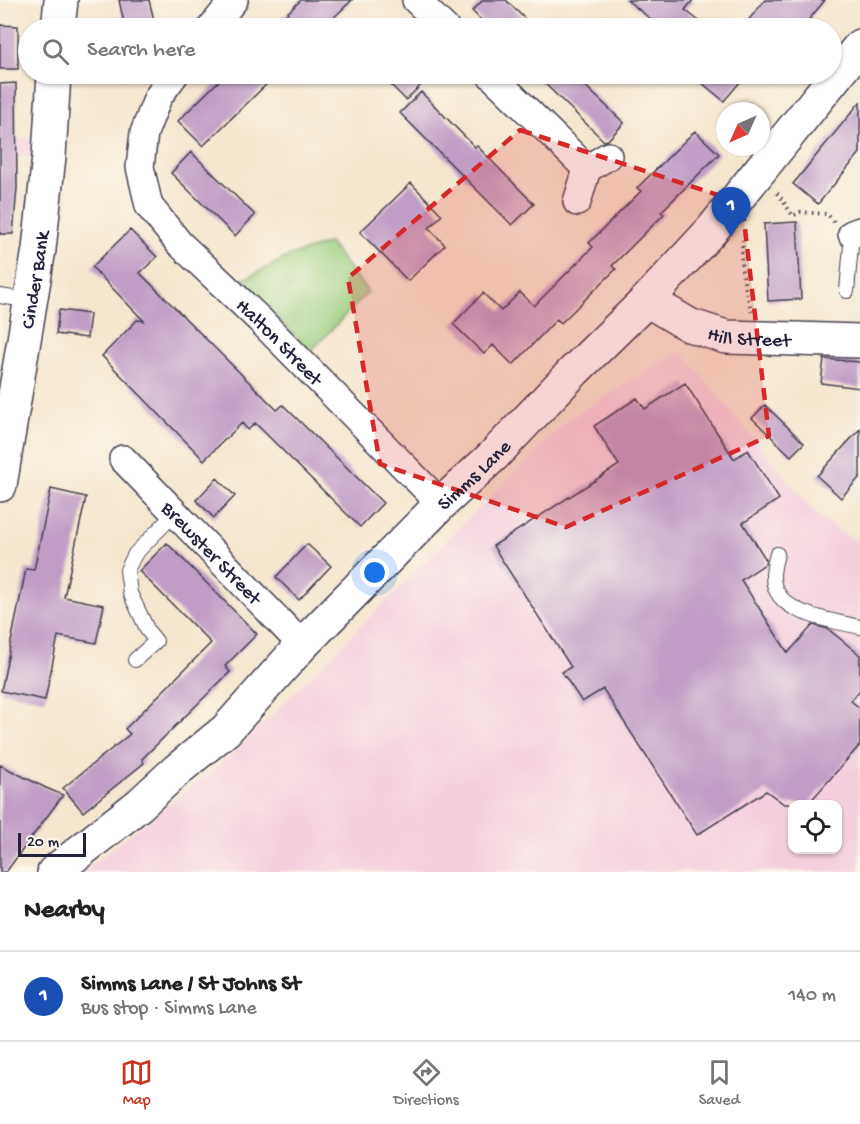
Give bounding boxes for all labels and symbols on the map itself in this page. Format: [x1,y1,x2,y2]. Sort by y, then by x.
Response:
north arrow [716,102,770,156]
pin: 1 [712,188,750,237]
street label: Cinder Bank [18,228,56,331]
street label: Halton Street [230,295,327,393]
street label: Hill Street [704,324,793,354]
street label: Simms Lane [434,436,518,517]
street label: Brewster Street [154,497,266,612]
your location [360,558,389,587]
scale bar [18,830,86,858]

